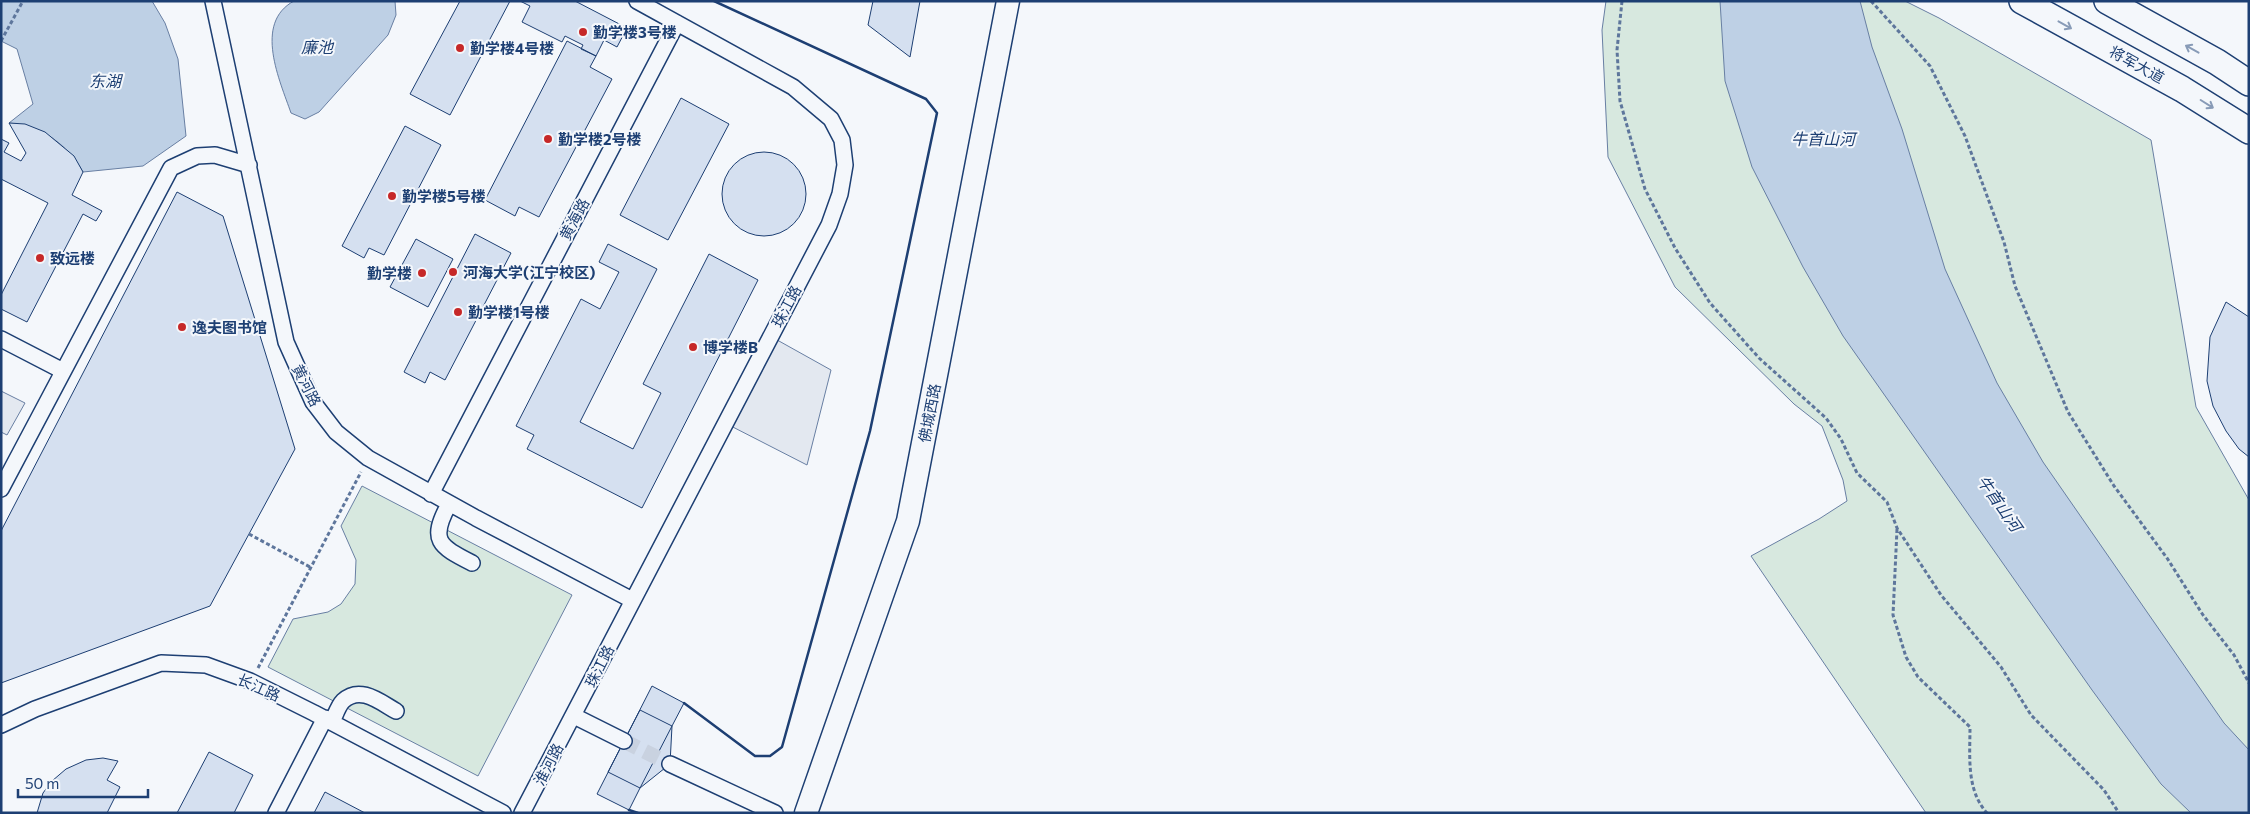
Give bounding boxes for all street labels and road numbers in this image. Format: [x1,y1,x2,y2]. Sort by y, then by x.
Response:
street label: 将军大道 [2106,42,2168,86]
street label: 黄海路 [555,195,593,243]
street label: 珠江路 [767,282,805,330]
street label: 黄河路 [289,361,325,409]
street label: 佛城西路 [914,382,944,444]
street label: 珠江路 [581,642,617,690]
street label: 长江路 [235,670,283,704]
street label: 淮河路 [529,740,567,788]

